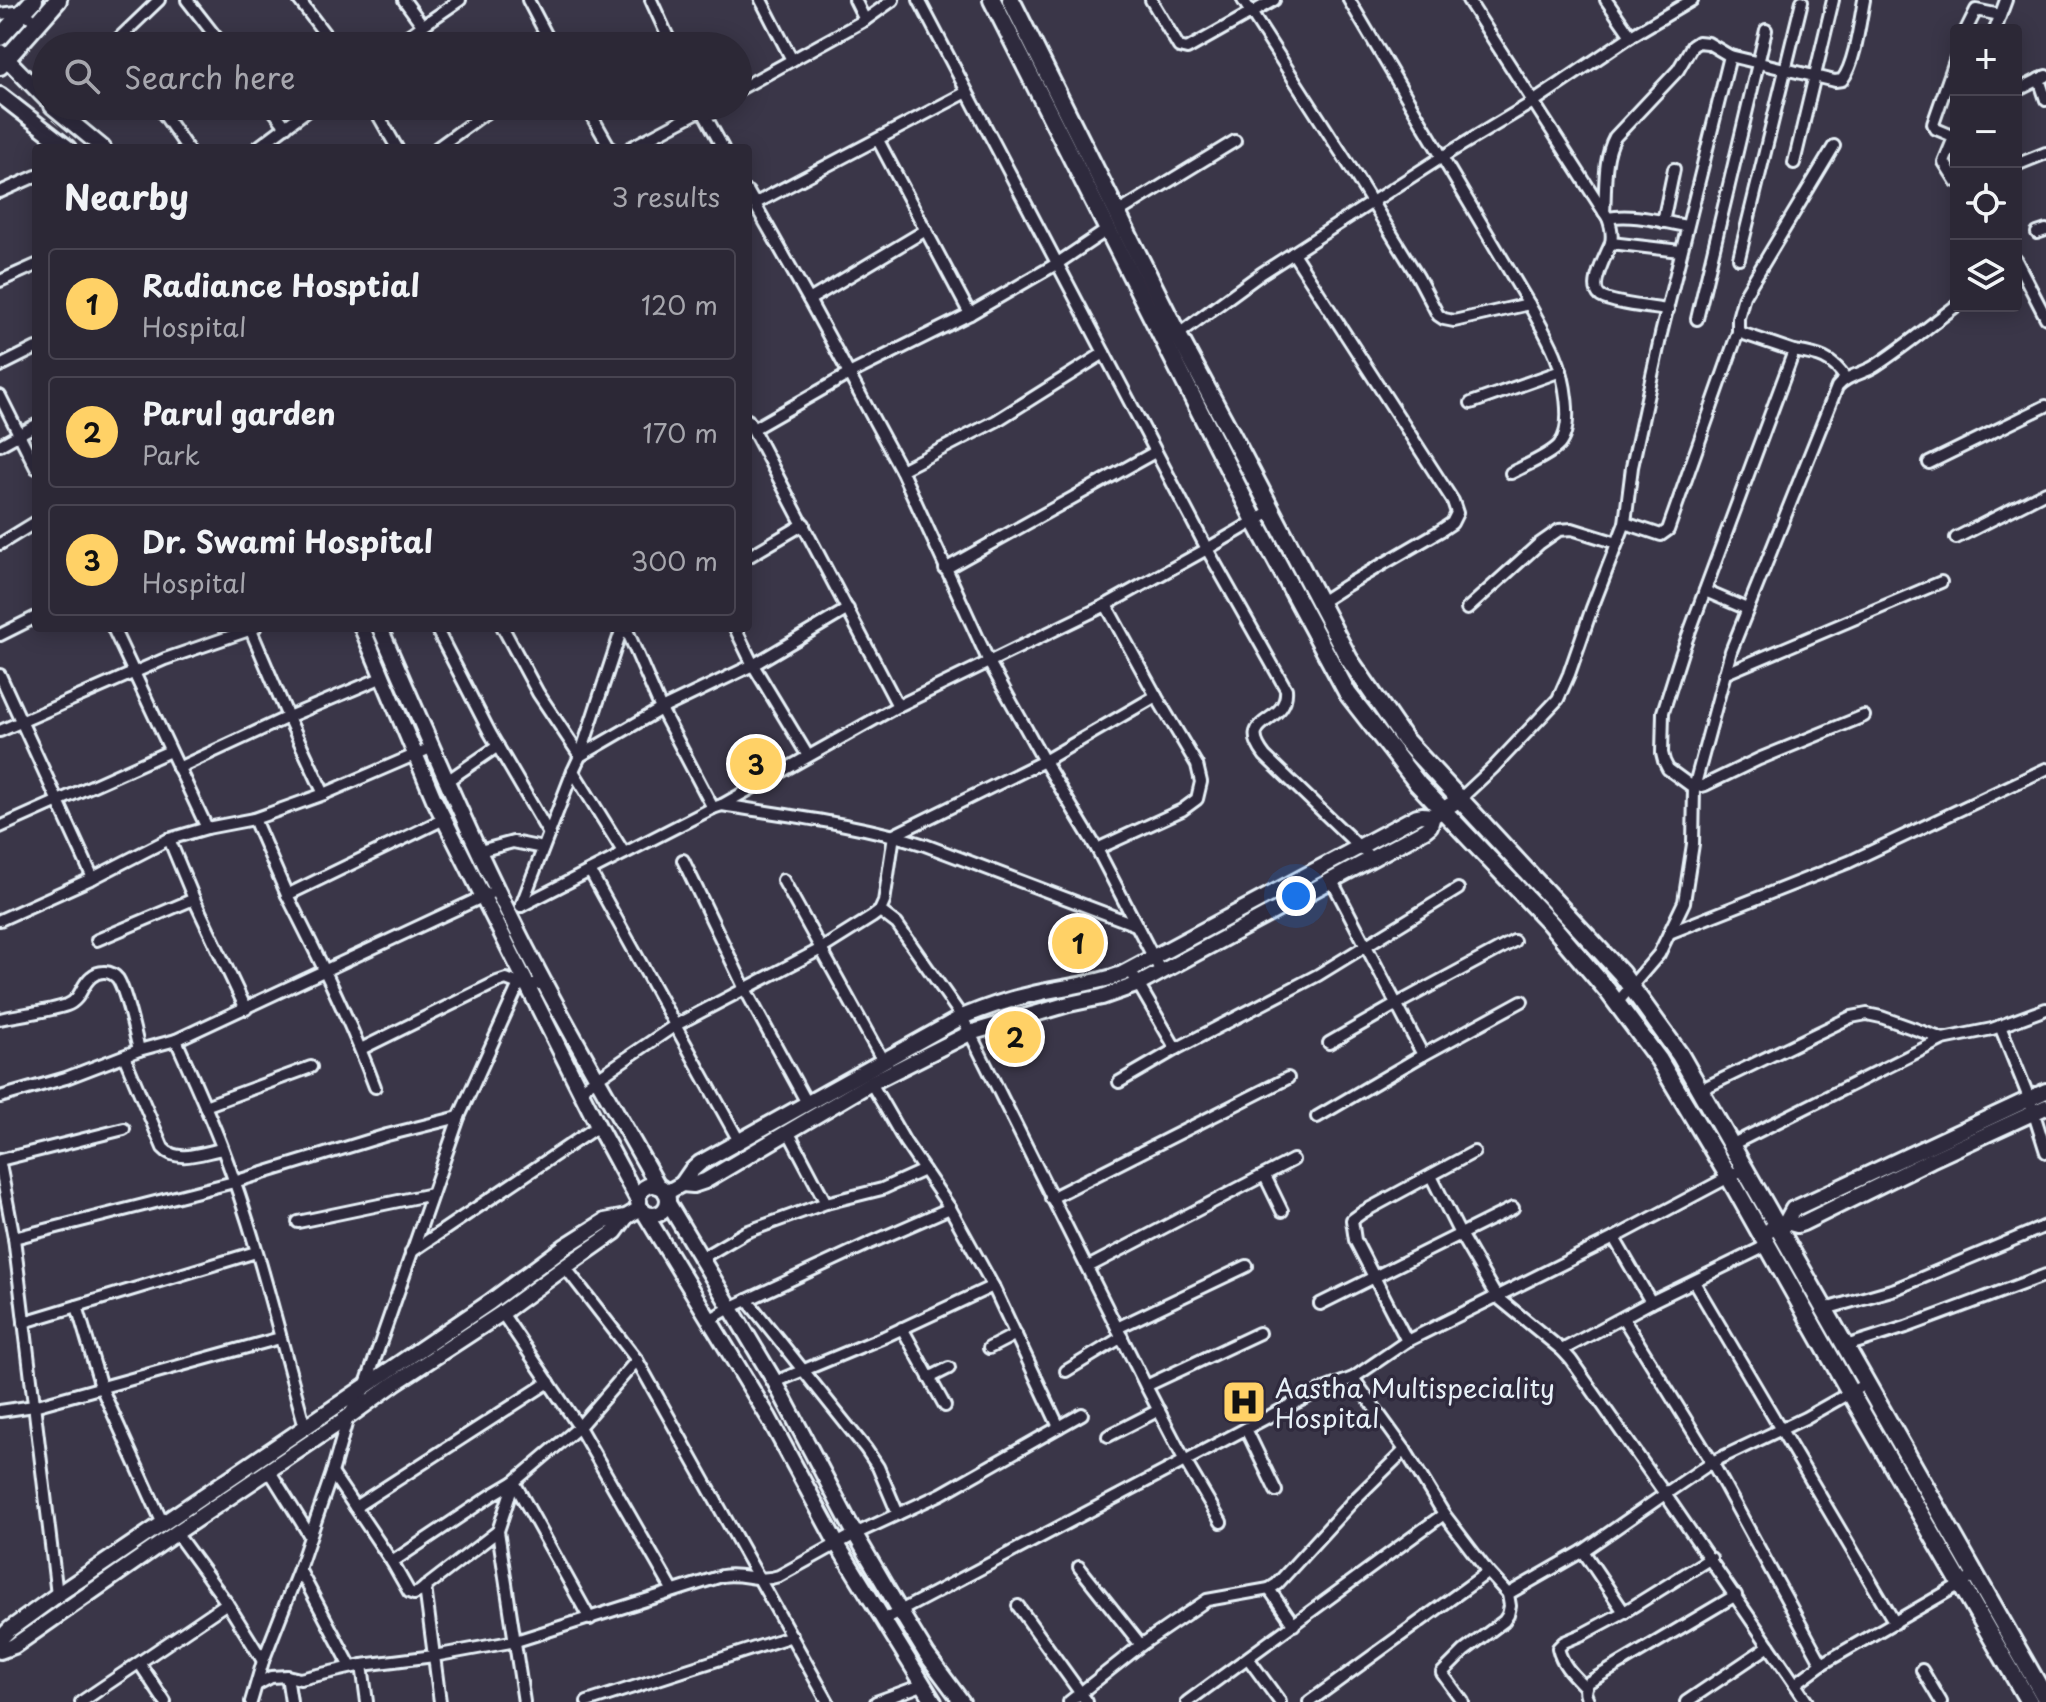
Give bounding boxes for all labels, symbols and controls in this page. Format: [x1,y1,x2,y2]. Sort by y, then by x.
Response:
map controls [1950,24,2022,312]
button: + [1950,24,2022,96]
search box [32,32,752,120]
icon: search [60,54,104,98]
text: Search here [124,54,296,99]
button: − [1950,96,2022,168]
button: locate [1950,168,2022,240]
text: Nearby [64,170,189,222]
text: 3 results [612,177,720,216]
button: layers [1950,240,2022,312]
text: Radiance Hosptial [142,262,420,307]
text: 1 [86,285,98,324]
text: 120 m [641,285,718,324]
text: Hospital [142,307,246,346]
text: Parul garden [142,390,336,435]
text: 2 [83,413,101,452]
text: 170 m [643,413,718,452]
text: Park [142,435,200,474]
text: Dr. Swami Hospital [142,518,433,563]
text: 3 [83,541,101,580]
text: 300 m [631,541,718,580]
text: Hospital [142,563,246,602]
pin: 3 [730,734,782,794]
your location [1276,876,1316,916]
pin: 1 [1052,913,1104,973]
pin: 2 [989,1007,1041,1067]
place label: Aastha Multispeciality Hospital [1275,1368,1555,1437]
hospital icon: Aastha Multispeciality Hospital [1220,1378,1268,1426]

